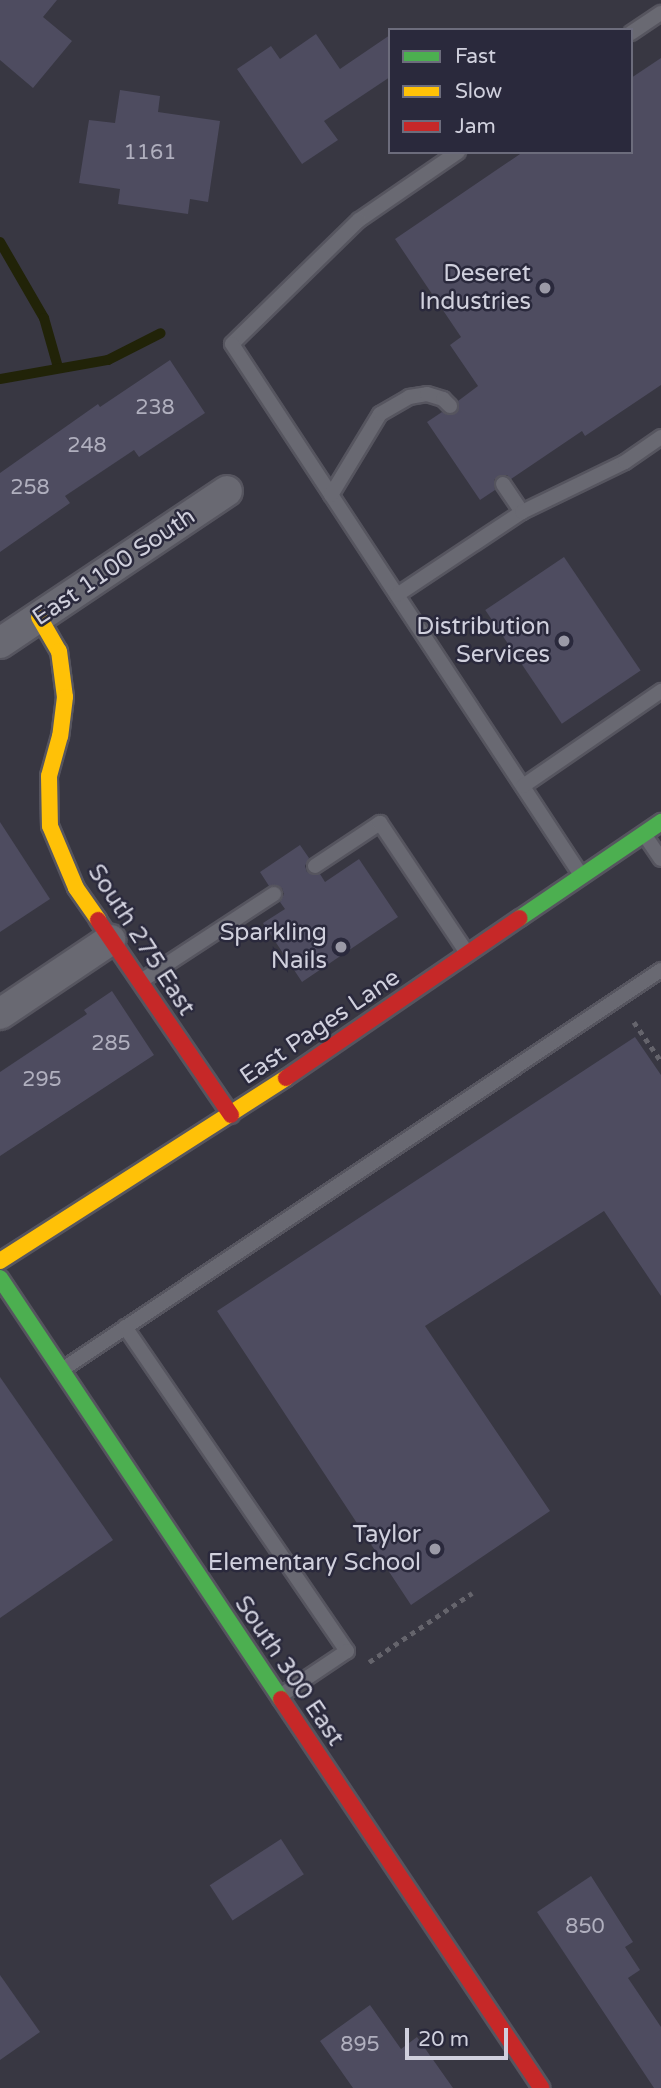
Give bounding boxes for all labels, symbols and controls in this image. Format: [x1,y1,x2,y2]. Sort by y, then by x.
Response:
legend [388,28,633,154]
text: Fast [455,44,496,69]
text: Slow [455,79,502,104]
text: Jam [455,114,496,139]
house number: 1161 [124,140,176,166]
place label: Deseret Industries [419,260,531,316]
marker: Deseret Industries [537,280,553,296]
house number: 238 [135,395,175,421]
house number: 248 [67,433,107,459]
house number: 258 [10,475,50,501]
street label: East 1100 South [27,502,201,632]
place label: Distribution Services [416,613,550,669]
marker: Distribution Services [556,633,572,649]
street label: South 275 East [81,859,201,1021]
place label: Sparkling Nails [220,919,327,975]
marker: Sparkling Nails [333,939,349,955]
street label: East Pages Lane [235,963,405,1091]
house number: 285 [91,1031,131,1057]
house number: 295 [22,1067,62,1093]
place label: Taylor Elementary School [208,1521,421,1577]
marker: Taylor Elementary School [427,1541,443,1557]
street label: South 300 East [228,1591,350,1751]
house number: 850 [565,1914,605,1940]
scale bar [409,2014,512,2058]
text: 20 m [418,2027,469,2052]
house number: 895 [340,2032,380,2058]

